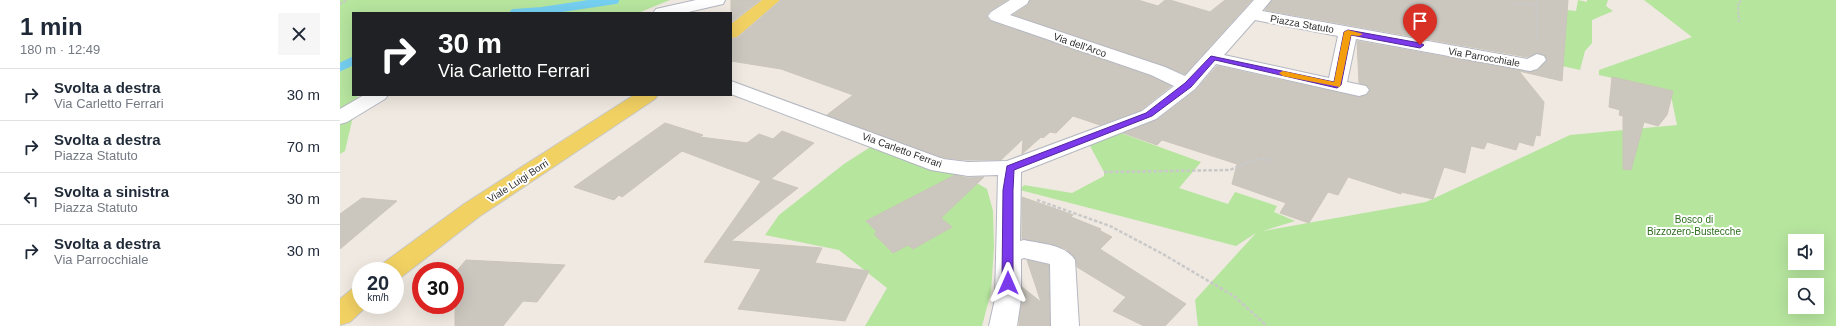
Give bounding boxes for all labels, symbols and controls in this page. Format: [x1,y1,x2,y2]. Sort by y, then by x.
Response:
pin [1403,4,1437,45]
icon: arrive [1409,10,1431,32]
text: 1 min [20,13,83,40]
button: close [278,13,320,55]
street label: Piazza Statuto [1269,13,1335,35]
icon: right [372,28,424,80]
text: 30 m [438,28,502,59]
street label: Via dell'Arco [1052,31,1108,59]
text: 180 m · 12:49 [20,42,100,57]
street label: Via Parrocchiale [1447,45,1521,69]
text: Via Carletto Ferrari [438,61,590,81]
text: Svolta a destra [54,79,161,96]
icon: right [20,84,42,106]
text: 30 m [287,86,320,103]
text: Via Carletto Ferrari [54,96,164,111]
street label: Via Carletto Ferrari [861,130,943,170]
text: Svolta a destra [54,131,161,148]
icon: right [20,136,42,158]
text: 70 m [287,138,320,155]
text: Piazza Statuto [54,148,138,163]
street label: Viale Luigi Borri [486,157,550,205]
text: Svolta a sinistra [54,183,169,200]
icon: left [20,188,42,210]
text: 30 m [287,190,320,207]
text: Piazza Statuto [54,200,138,215]
park label: Bosco di Bizzozero-Bustecche [1647,214,1741,237]
map controls [1788,234,1824,314]
button: sound [1788,234,1824,270]
text: Svolta a destra [54,235,161,252]
icon: right [20,240,42,262]
text: 30 m [287,242,320,259]
text: Via Parrocchiale [54,252,148,267]
speed limit sign: 30 [412,262,464,314]
position arrow [987,262,1029,304]
text: 20 [367,272,389,294]
button: search [1788,278,1824,314]
text: km/h [367,292,389,303]

